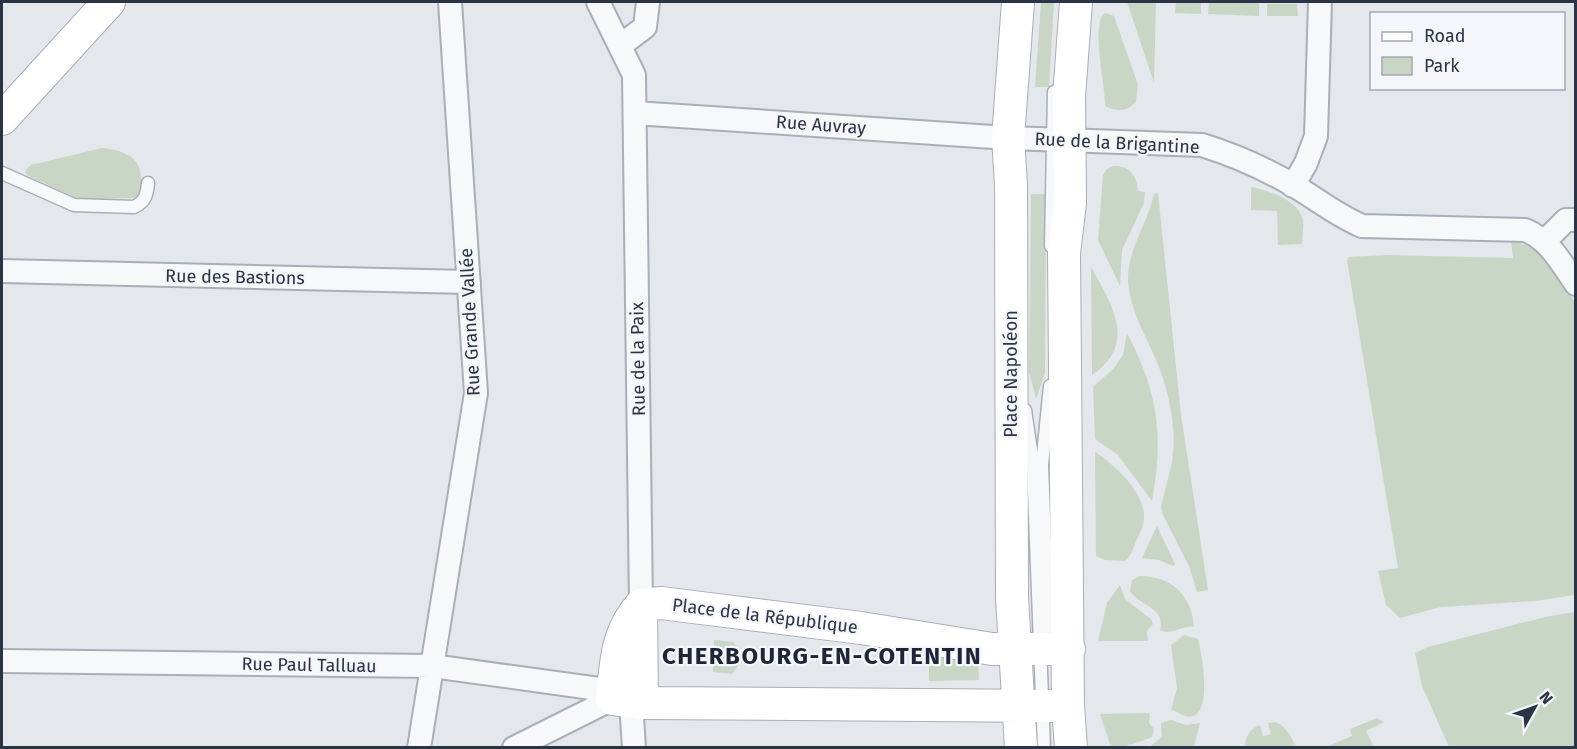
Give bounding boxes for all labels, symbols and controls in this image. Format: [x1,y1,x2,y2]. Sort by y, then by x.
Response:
legend [1370,12,1565,90]
text: Road [1424,25,1466,47]
text: Park [1424,55,1460,77]
street label: Rue Auvray [775,111,867,139]
street label: Rue de la Brigantine [1034,128,1200,158]
street label: Rue Grande Vallée [455,247,485,397]
street label: Rue des Bastions [165,265,305,289]
street label: Rue de la Paix [626,302,650,416]
street label: Place Napoléon [1000,310,1022,438]
street label: Place de la République [671,594,859,638]
district label: CHERBOURG-EN-COTENTIN [662,642,982,670]
street label: Rue Paul Talluau [241,653,377,677]
north arrow [1505,677,1565,737]
text: N [1535,688,1557,708]

